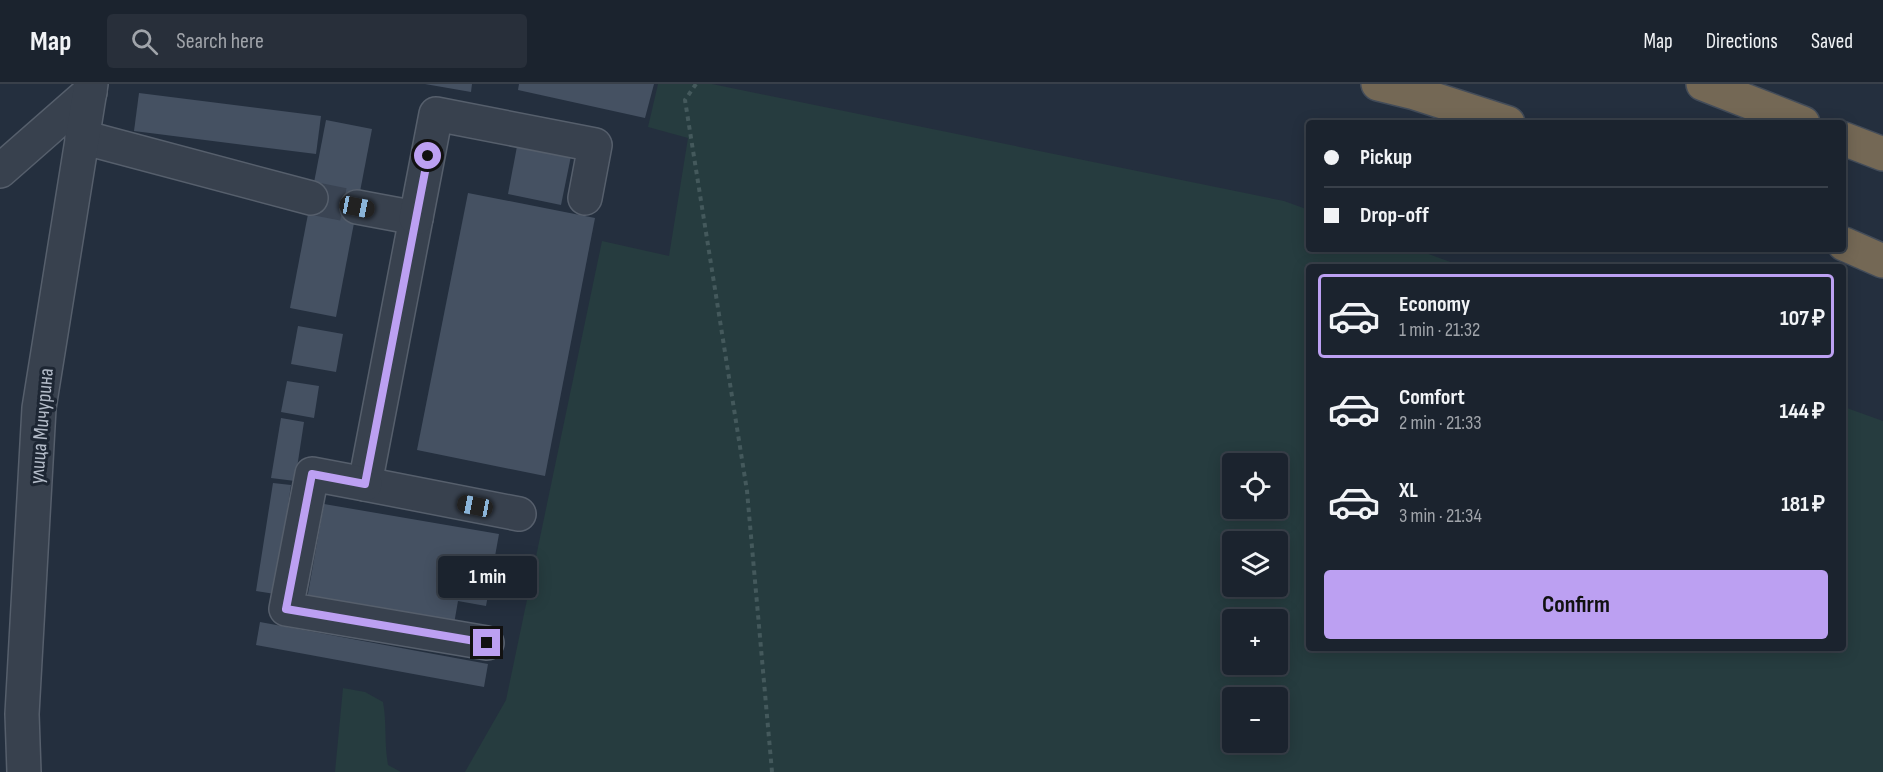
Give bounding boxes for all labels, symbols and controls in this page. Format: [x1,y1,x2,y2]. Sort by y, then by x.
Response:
search box [107,14,527,68]
text: Map [30,25,71,58]
icon: search [128,25,161,58]
text: Search here [176,28,264,55]
text: Map [1643,29,1673,54]
text: Directions [1706,29,1778,54]
text: Saved [1811,29,1853,54]
route start [414,142,441,169]
text: Pickup [1360,144,1412,171]
car [338,195,376,219]
text: Drop-off [1360,202,1429,229]
icon: car [1327,289,1381,343]
text: Economy [1399,291,1470,318]
text: 107 ₽ [1780,305,1825,332]
text: 1 min · 21:32 [1399,318,1480,342]
street label: улица Мичурина [24,367,59,485]
icon: car [1327,382,1381,436]
text: Comfort [1399,384,1465,411]
text: 144 ₽ [1779,398,1825,425]
text: 2 min · 21:33 [1399,411,1482,435]
map controls [1222,453,1288,753]
button: locate [1222,453,1288,519]
icon: car [1327,475,1381,529]
text: XL [1399,477,1418,504]
text: 181 ₽ [1781,491,1825,518]
car [456,494,494,518]
text: 3 min · 21:34 [1399,504,1482,528]
button: layers [1222,531,1288,597]
callout: 1 min [438,556,536,598]
text: 1 min [469,565,506,589]
button: Confirm [1324,570,1828,639]
button: + [1222,609,1288,675]
route end [473,629,500,656]
button: − [1222,687,1288,753]

